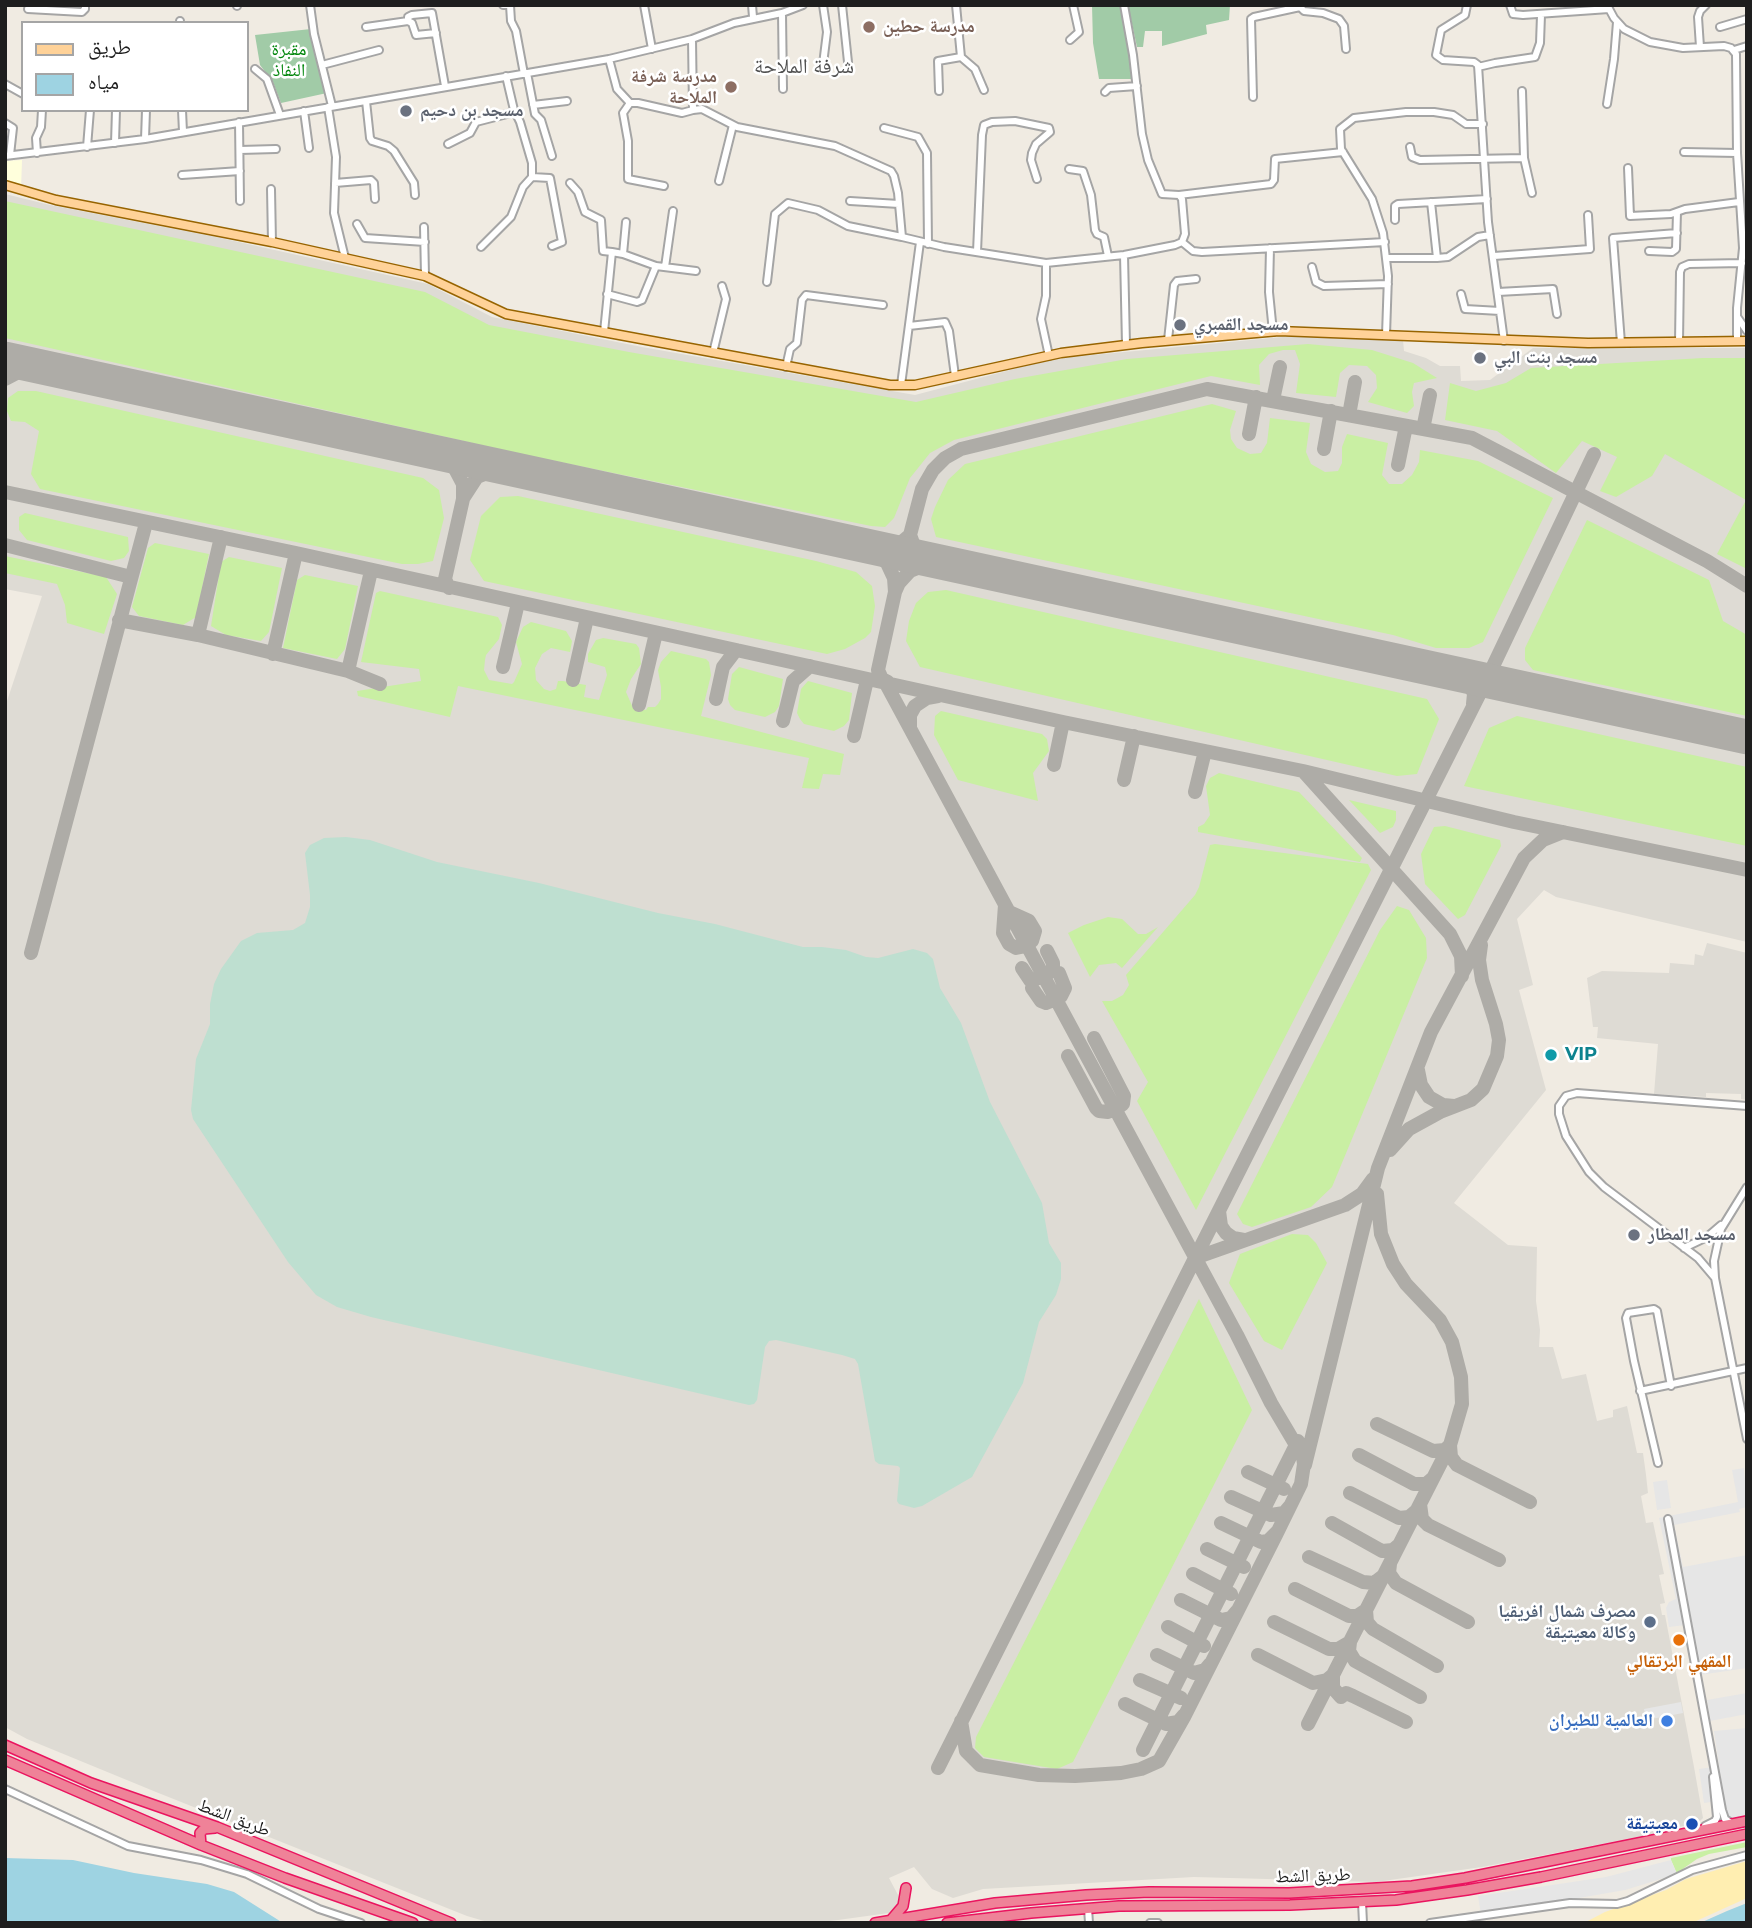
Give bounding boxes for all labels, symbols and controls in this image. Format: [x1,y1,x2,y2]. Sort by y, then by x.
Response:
place label: مدرسة حطين [883,16,975,38]
marker: مدرسة حطين [861,19,877,35]
legend [21,21,248,112]
text: طريق [88,34,131,59]
park label: مقبرة النفاذ [271,39,307,82]
district label: شرفة الملاحة [754,54,854,80]
place label: مدرسة شرفة الملاحة [631,66,717,108]
text: مياه [88,69,119,94]
marker: مدرسة شرفة الملاحة [723,79,739,95]
place label: مسجد بن دحيم [420,100,524,122]
marker: مسجد بن دحيم [398,103,414,119]
place label: مسجد القمبري [1194,314,1288,336]
marker: مسجد القمبري [1172,317,1188,333]
place label: مسجد بنت البي [1494,347,1597,369]
marker: مسجد بنت البي [1472,350,1488,366]
place label: VIP [1565,1044,1597,1066]
marker: VIP [1543,1047,1559,1063]
place label: مسجد المطار [1648,1224,1736,1246]
marker: مسجد المطار [1626,1227,1642,1243]
place label: مصرف شمال افريقيا وكالة معيتيقة [1498,1601,1636,1644]
marker: مصرف شمال افريقيا وكالة معيتيقة [1642,1614,1658,1630]
marker: المقهي البرتقالي [1671,1632,1687,1648]
place label: المقهي البرتقالي [1626,1651,1732,1673]
place label: العالمية للطيران [1549,1710,1653,1732]
marker: العالمية للطيران [1659,1713,1675,1729]
street label: طريق الشط [195,1794,273,1842]
place label: معيتيقة [1626,1813,1678,1835]
marker: معيتيقة [1684,1816,1700,1832]
street label: طريق الشط [1275,1864,1351,1888]

